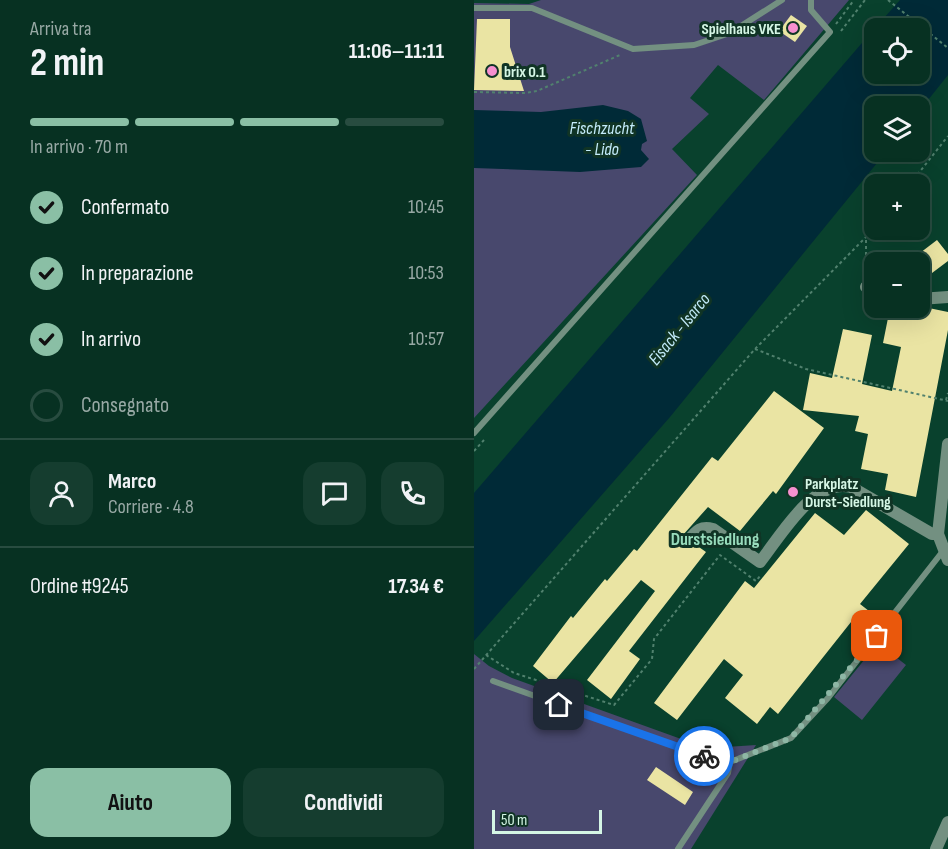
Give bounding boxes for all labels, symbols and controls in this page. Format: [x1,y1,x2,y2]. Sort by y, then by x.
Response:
text: Arriva tra [30,17,92,41]
map controls [864,18,930,318]
button: locate [864,18,930,84]
place label: Spielhaus VKE [702,20,781,39]
marker: Spielhaus VKE [786,21,800,35]
text: 11:06–11:11 [349,38,444,65]
text: 2 min [30,40,104,87]
place label: brix 0.1 [504,63,546,82]
marker: brix 0.1 [485,64,499,78]
button: layers [864,96,930,162]
water label: Fischzucht - Lido [570,118,635,160]
text: In arrivo · 70 m [30,135,128,159]
button: + [864,174,930,240]
icon: check [30,191,63,224]
text: Confermato [81,194,169,221]
text: 10:45 [408,195,444,219]
button: − [864,252,930,318]
icon: check [30,257,63,290]
text: In preparazione [81,260,194,287]
text: 10:53 [408,261,444,285]
water label: Eisack - Isarco [644,289,715,369]
icon: check [30,323,63,356]
text: In arrivo [81,326,141,353]
text: 10:57 [409,327,444,351]
text: Consegnato [81,392,169,419]
button: person [30,462,93,525]
button: chat [303,462,366,525]
button: phone [381,462,444,525]
text: Marco [108,468,156,495]
place label: Parkplatz Durst-Siedlung [805,475,891,512]
marker: Parkplatz Durst-Siedlung [786,485,800,499]
text: Corriere · 4.8 [108,495,194,519]
district label: Durstsiedlung [671,529,760,550]
text: Ordine #9245 [30,573,129,600]
text: 17.34 € [388,573,444,600]
pin [851,610,902,661]
icon: bag [860,619,893,652]
pin [533,679,584,730]
icon: home [542,688,575,721]
courier [674,726,734,786]
icon: bike [688,740,721,773]
button: Aiuto [30,768,231,837]
button: Condividi [243,768,444,837]
scale bar [492,807,602,834]
text: 50 m [501,811,527,830]

